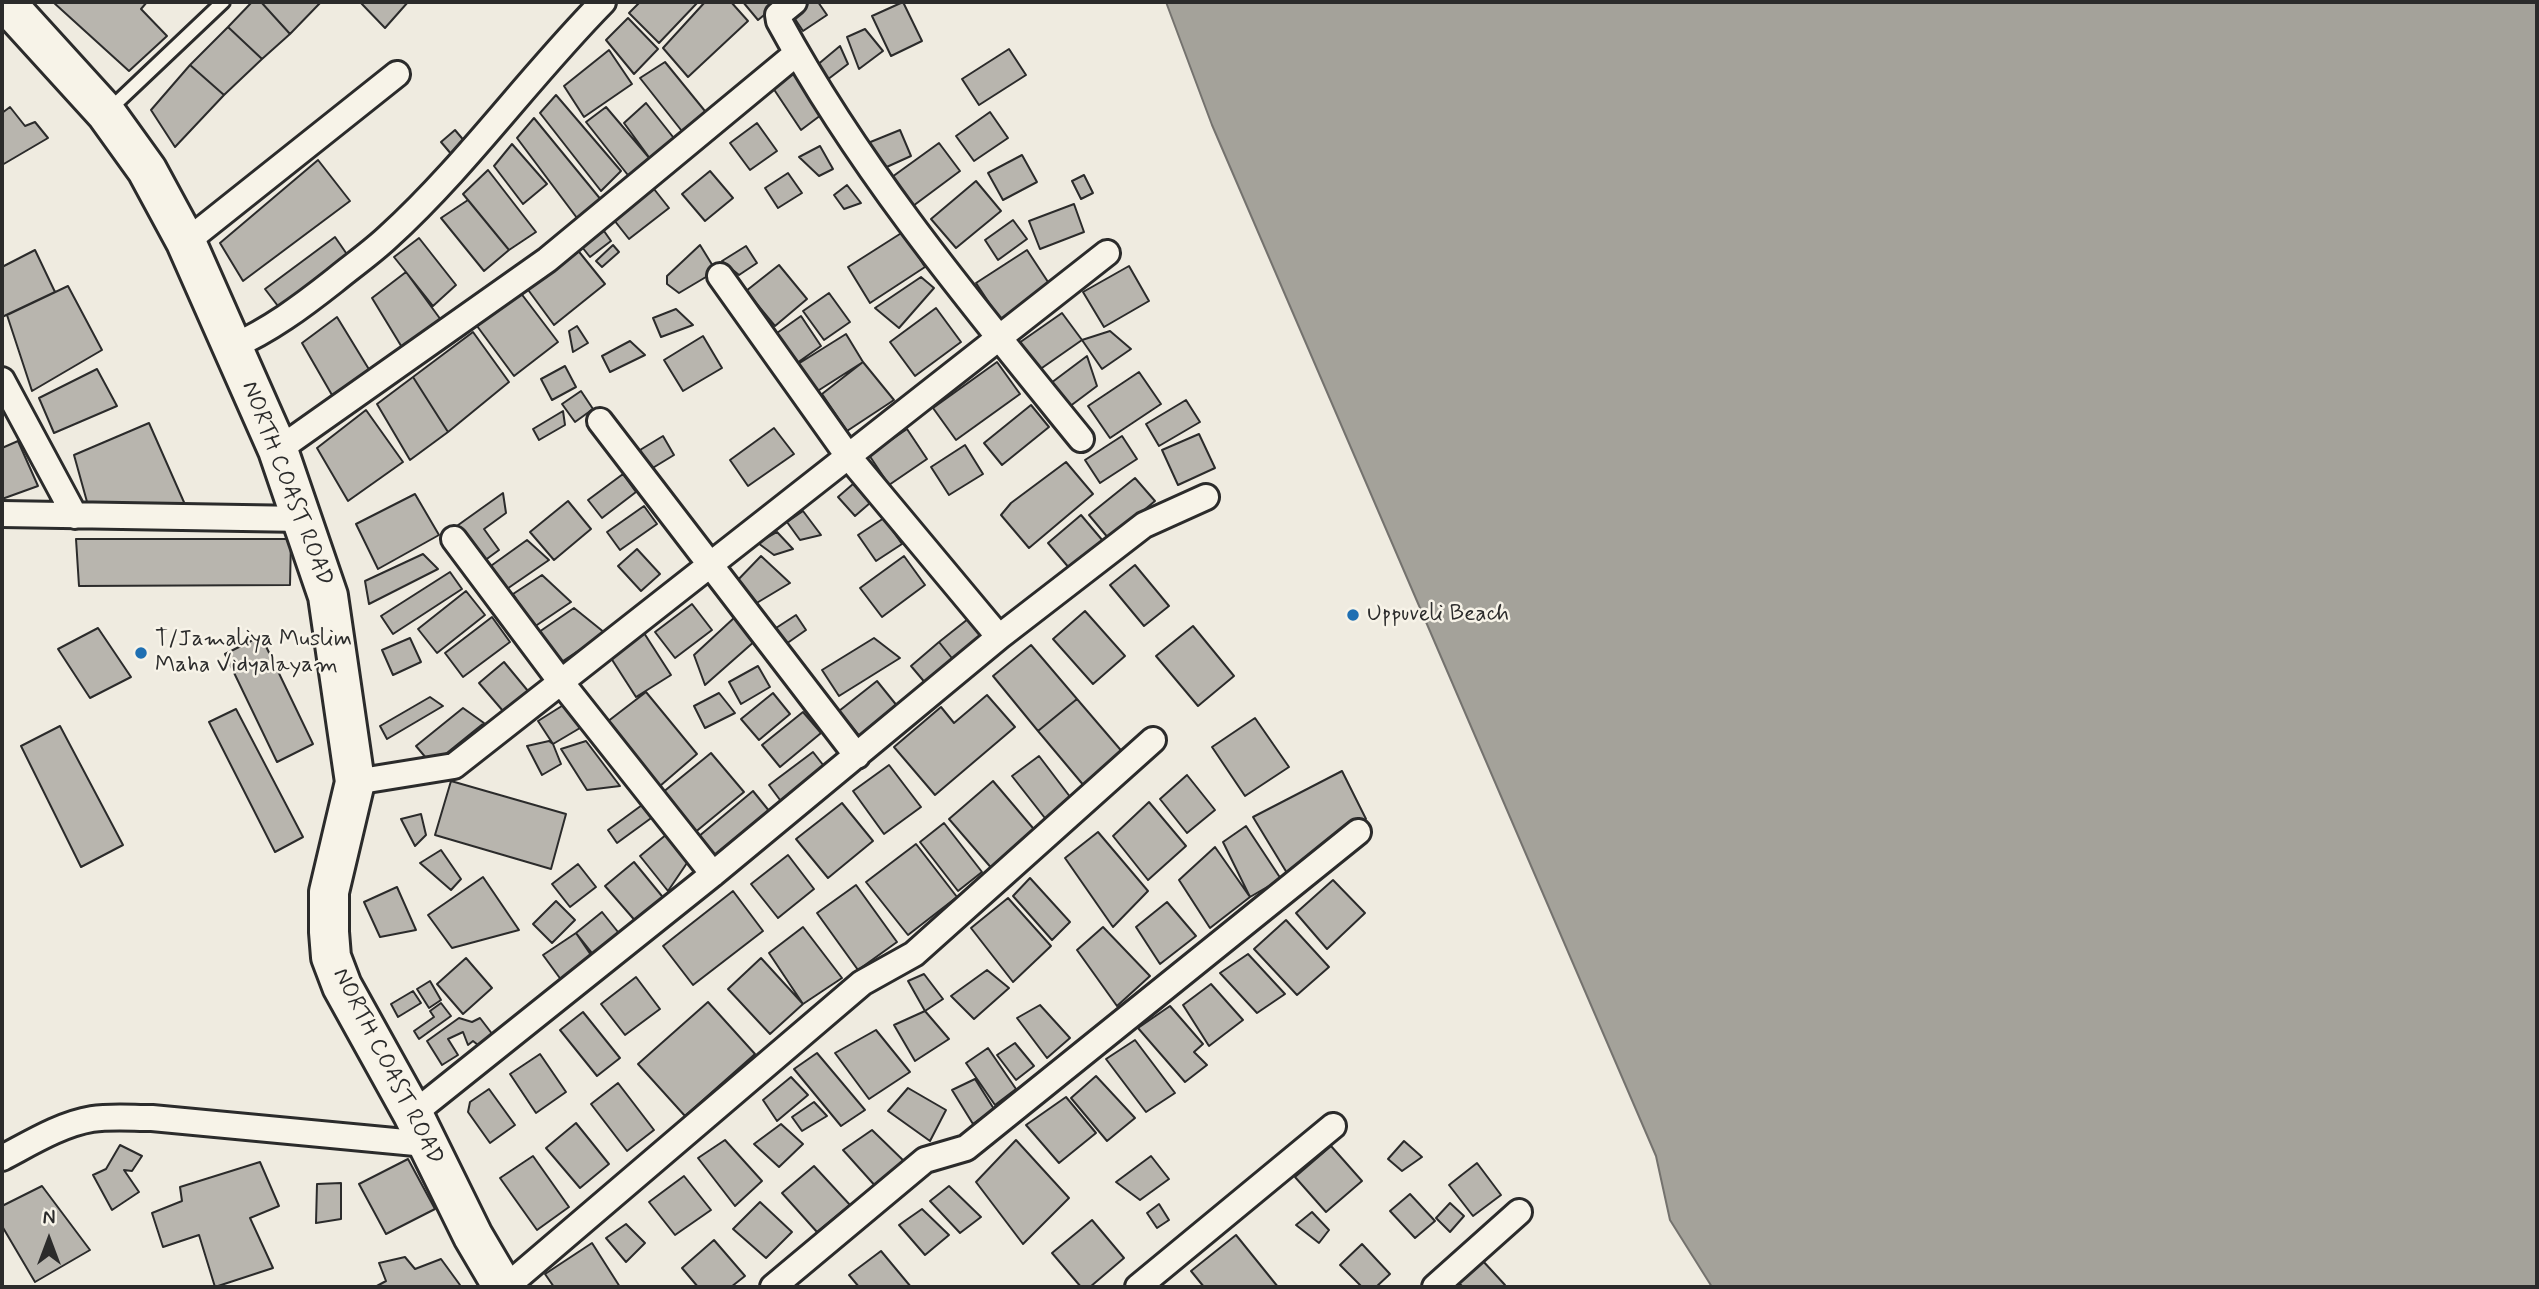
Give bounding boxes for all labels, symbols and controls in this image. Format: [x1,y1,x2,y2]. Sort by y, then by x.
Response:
street label: NORTH COAST ROAD [234,378,338,590]
place label: Uppuveli Beach [1367,601,1509,629]
marker: Uppuveli Beach [1345,607,1361,623]
place label: T/Jamaliya Muslim Maha Vidyalayam [155,626,352,680]
marker: T/Jamaliya Muslim Maha Vidyalayam [133,645,149,661]
street label: NORTH COAST ROAD [325,964,449,1170]
north arrow [14,1205,84,1275]
text: N [43,1206,55,1231]

